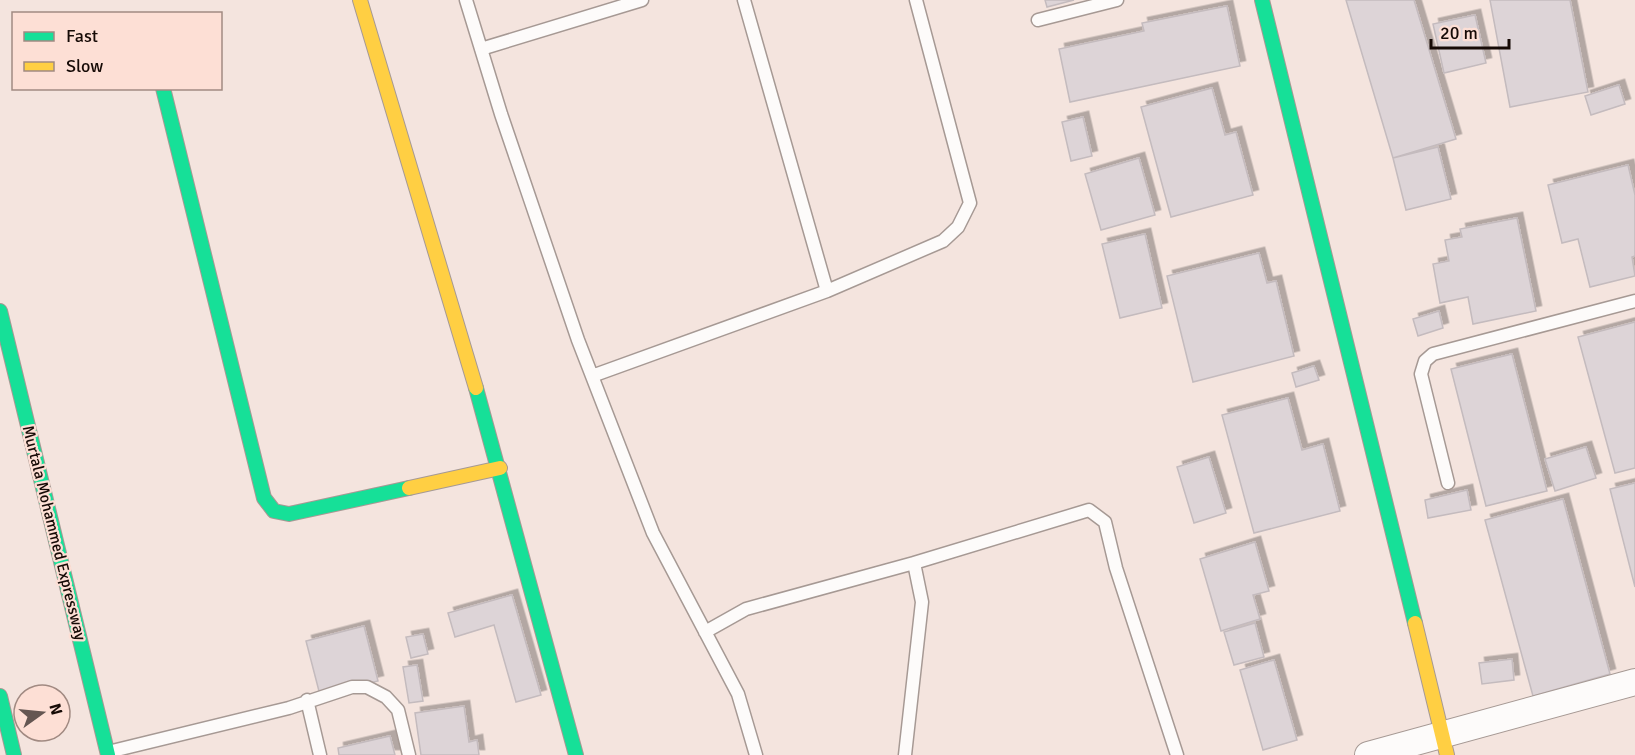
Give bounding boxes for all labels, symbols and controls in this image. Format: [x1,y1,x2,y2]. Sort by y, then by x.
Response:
legend [12,12,222,90]
scale bar [1431,12,1509,50]
text: 20 m [1440,22,1478,44]
text: Fast [66,25,98,47]
text: Slow [66,55,103,77]
street label: Murtala Mohammed Expressway [18,423,91,643]
north arrow [12,683,72,743]
text: N [44,701,67,717]

